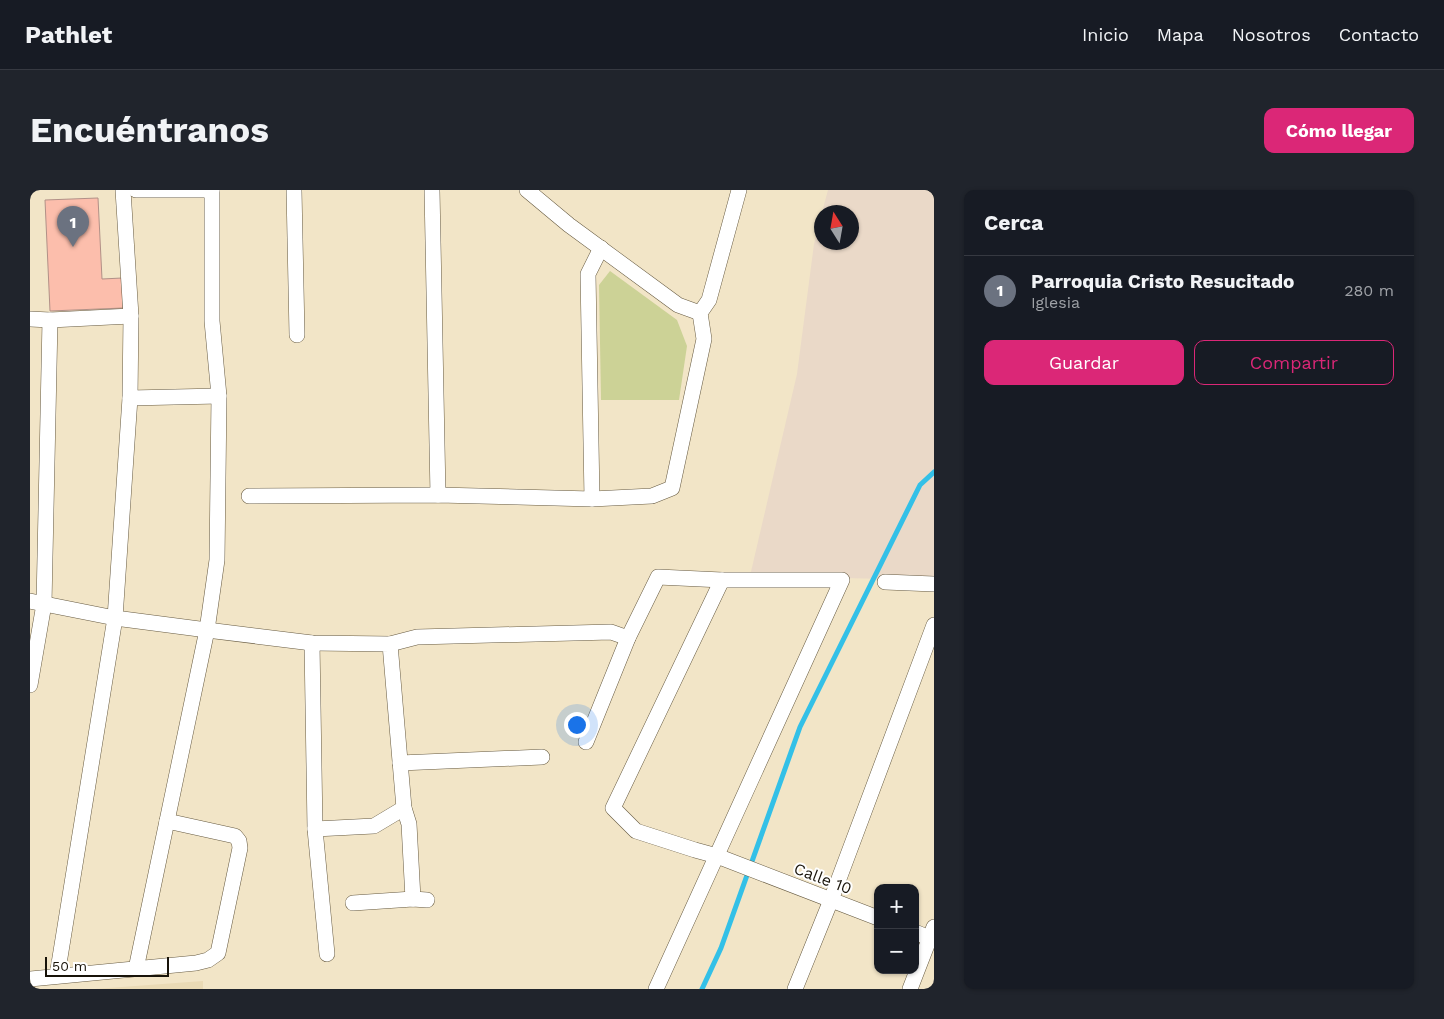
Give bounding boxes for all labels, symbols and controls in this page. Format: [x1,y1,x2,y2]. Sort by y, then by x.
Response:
text: Pathlet [25,21,112,49]
text: Inicio [1082,24,1129,45]
text: Mapa [1157,24,1204,45]
text: Nosotros [1232,24,1311,45]
text: Contacto [1339,24,1419,45]
button: Cómo llegar [1264,108,1414,153]
text: Encuéntranos [30,109,269,151]
north arrow [814,205,859,250]
pin: 1 [57,206,89,247]
text: Cerca [984,210,1043,235]
text: Parroquia Cristo Resucitado [1031,270,1294,293]
text: 1 [997,281,1003,300]
text: 280 m [1344,281,1394,300]
text: Iglesia [1031,293,1080,312]
button: Guardar [984,340,1184,385]
button: Compartir [1194,340,1394,385]
your location [564,712,590,738]
street label: Calle 10 [791,859,854,898]
map controls [874,884,919,974]
button: + [874,884,919,929]
button: − [874,929,919,974]
scale bar [45,954,169,977]
text: 50 m [52,958,87,974]

